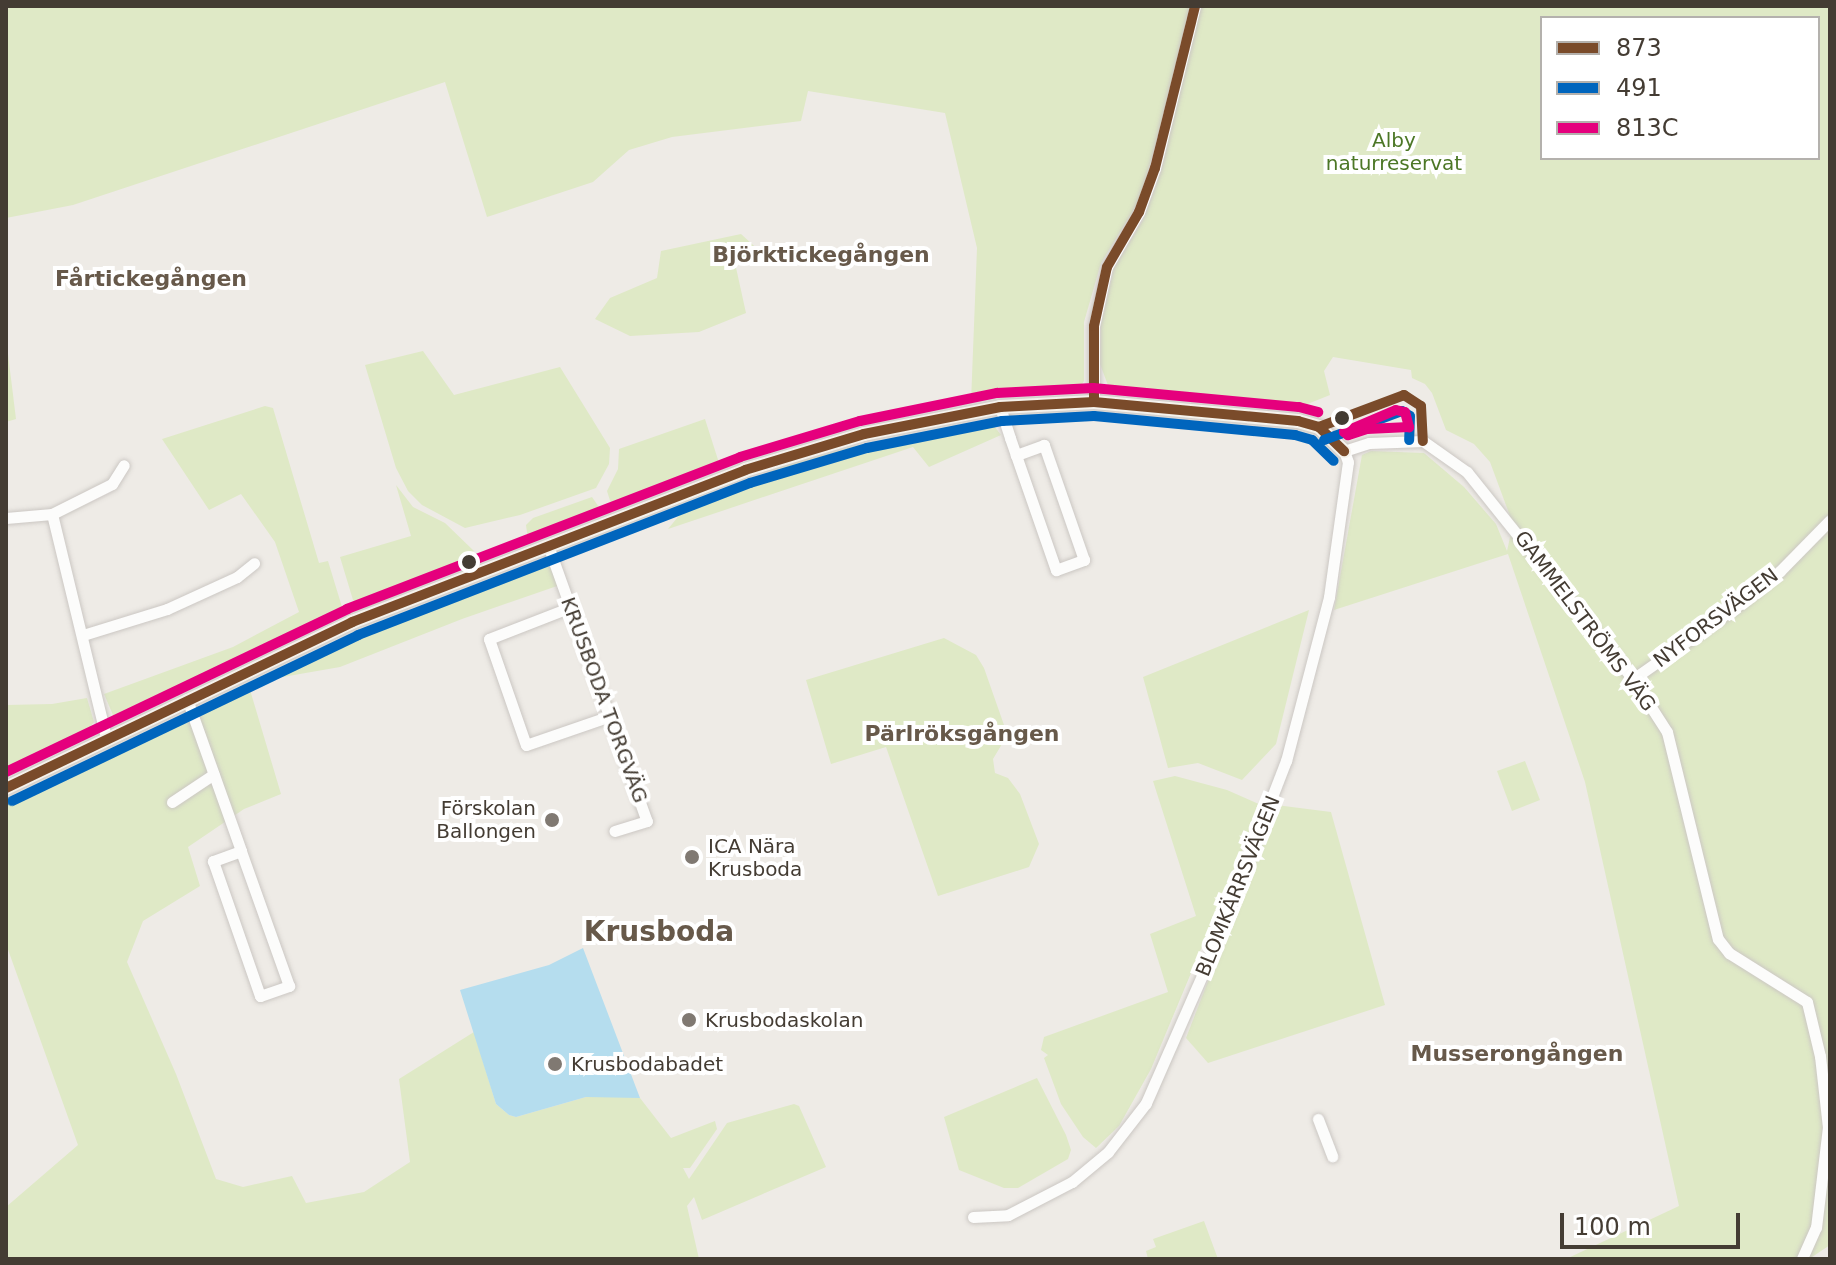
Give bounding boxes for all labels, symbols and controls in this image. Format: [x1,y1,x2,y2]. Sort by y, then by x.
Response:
legend [1540,16,1820,160]
text: 873 [1616,34,1662,62]
text: 491 [1616,74,1662,102]
text: 813C [1616,114,1679,142]
park label: Alby naturreservat [1326,129,1462,176]
district label: Björktickegången [712,242,930,268]
district label: Fårtickegången [55,266,247,292]
unlabelled marker [1334,410,1350,426]
street label: GAMMELSTRÖMS VÄG [1509,526,1661,716]
unlabelled marker [461,554,477,570]
street label: NYFORSVÄGEN [1649,563,1783,673]
street label: KRUSBODA TORGVÄG [556,594,652,806]
district label: Pärlröksgången [864,721,1060,747]
street label: BLOMKÄRRSVÄGEN [1191,792,1285,980]
place label: Förskolan Ballongen [436,796,536,843]
marker: Förskolan Ballongen [543,811,561,829]
place label: ICA Nära Krusboda [708,834,802,881]
marker: ICA Nära Krusboda [683,848,701,866]
district label: Krusboda [584,915,734,949]
place label: Krusbodaskolan [705,1008,863,1032]
marker: Krusbodaskolan [680,1011,698,1029]
district label: Musserongången [1411,1041,1623,1067]
place label: Krusbodabadet [571,1052,723,1076]
marker: Krusbodabadet [546,1055,564,1073]
scale bar [1564,1197,1744,1247]
text: 100 m [1574,1213,1651,1241]

